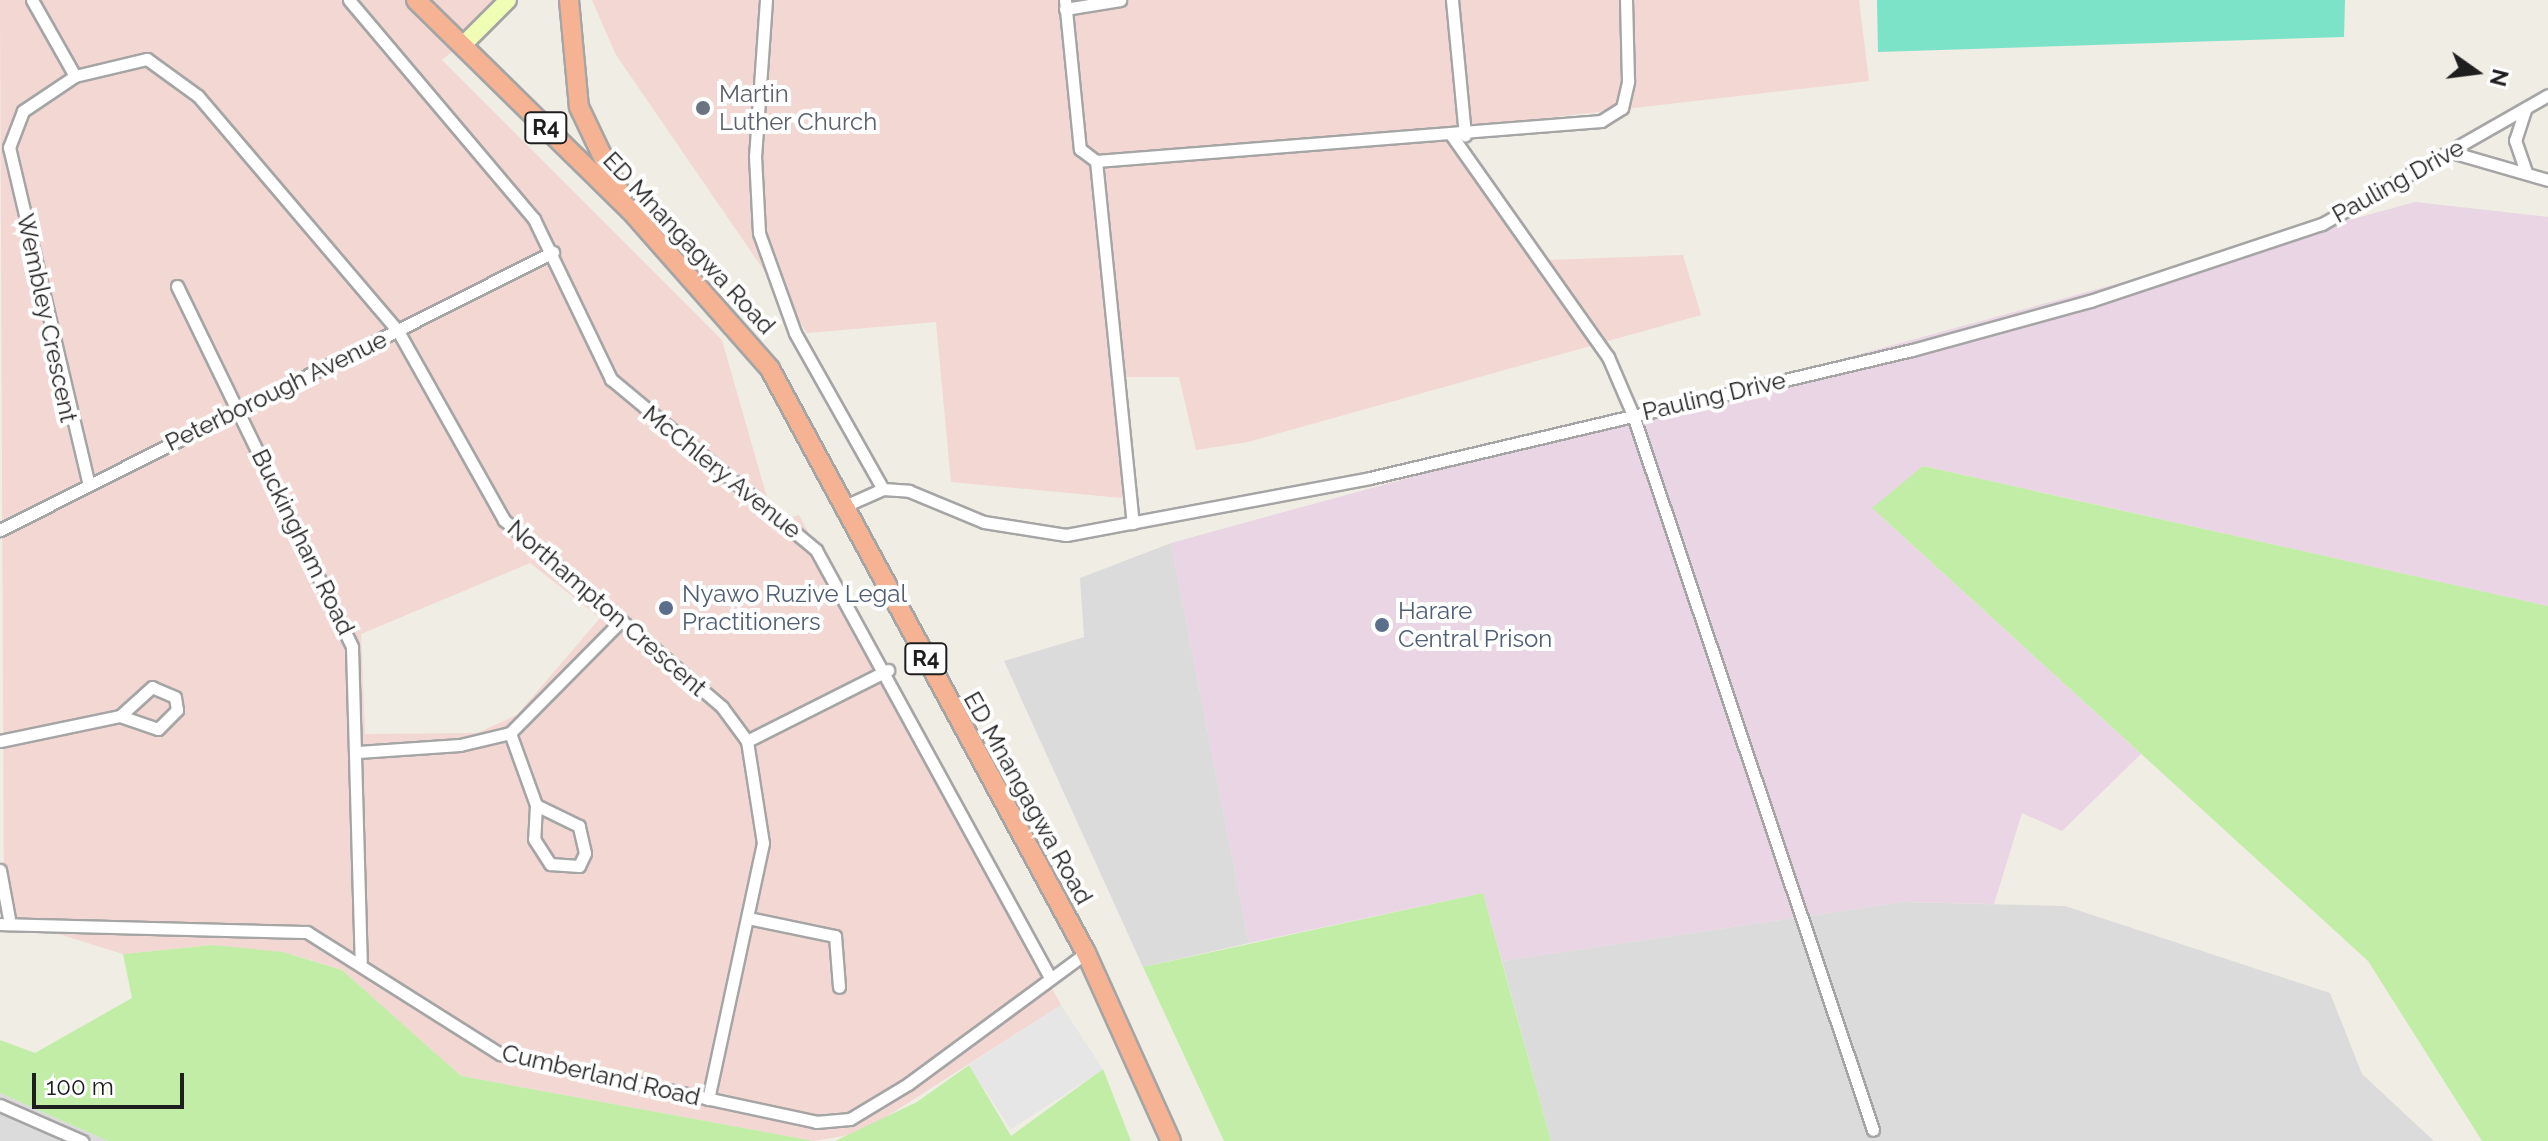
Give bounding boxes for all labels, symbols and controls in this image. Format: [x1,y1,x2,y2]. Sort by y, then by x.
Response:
north arrow [2436,32,2516,112]
text: N [2485,67,2514,89]
place label: Martin Luther Church [719,80,878,136]
marker: Martin Luther Church [694,99,712,117]
road number: R4 [524,110,568,146]
street label: Pauling Drive [2327,133,2469,229]
street label: ED Mnangagwa Road [597,146,781,340]
street label: Wembley Crescent [11,211,83,425]
street label: Peterborough Avenue [160,325,392,457]
street label: Pauling Drive [1640,366,1788,426]
street label: McChlery Avenue [636,399,808,545]
street label: Buckingham Road [246,444,360,640]
street label: Northampton Crescent [502,514,712,702]
place label: Nyawo Ruzive Legal Practitioners [682,580,907,636]
place label: Harare Central Prison [1398,597,1553,653]
marker: Nyawo Ruzive Legal Practitioners [657,599,675,617]
marker: Harare Central Prison [1373,616,1391,634]
road number: R4 [904,641,948,677]
street label: ED Mnangagwa Road [958,687,1098,909]
street label: Cumberland Road [499,1038,703,1112]
scale bar [36,1057,188,1107]
text: 100 m [46,1072,114,1101]

